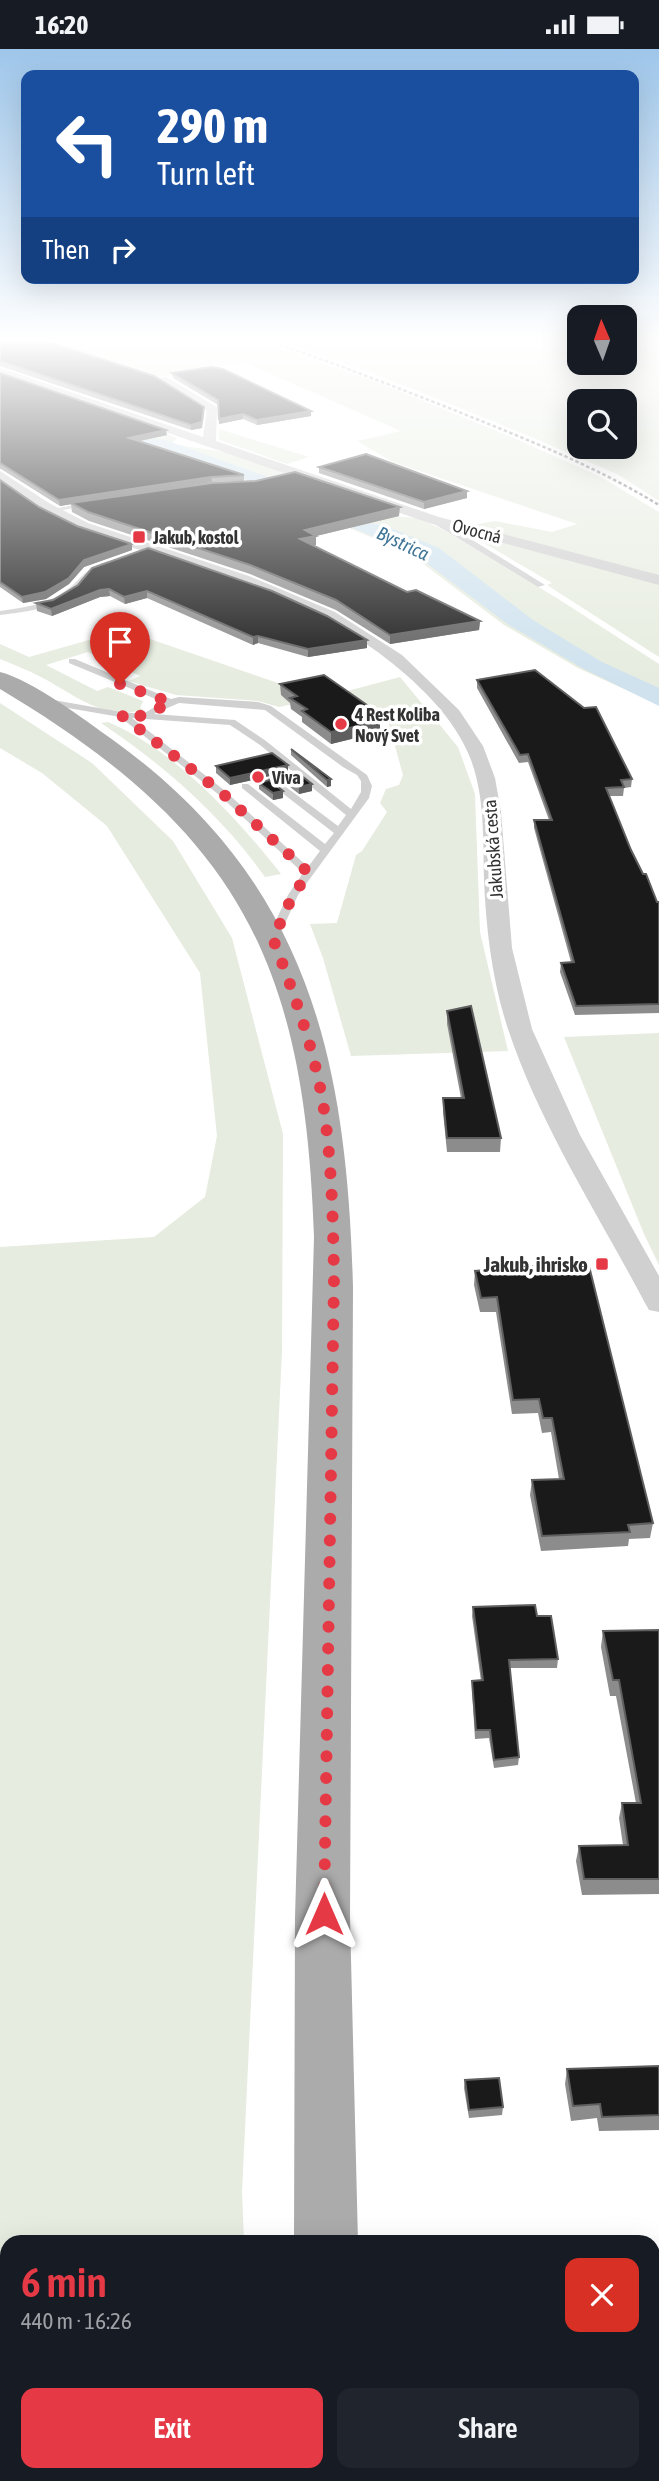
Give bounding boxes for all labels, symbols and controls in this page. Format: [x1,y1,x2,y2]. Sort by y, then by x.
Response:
text: 16:20 [35,10,89,40]
text: 290 m [157,97,268,153]
icon: left [42,98,133,189]
text: Turn left [157,155,255,192]
icon: right [104,231,142,269]
text: Then [42,235,90,265]
north arrow [567,305,637,375]
map controls [567,305,637,459]
button: search [567,389,637,459]
street label: Ovocná [450,514,504,548]
water label: Bystrica [373,521,433,565]
place label: Jakub, kostol [152,527,239,548]
marker: Jakub, kostol [131,529,147,545]
pin [90,612,150,684]
icon: arrive [101,623,139,661]
place label: 4 Rest Koliba Nový Svet [354,704,440,746]
marker: 4 Rest Koliba Nový Svet [333,716,349,732]
place label: Viva [271,767,301,788]
marker: Viva [250,769,266,785]
street label: Jakubská cesta [479,799,507,899]
place label: Jakub, ihrisko [482,1252,588,1276]
marker: Jakub, ihrisko [594,1256,610,1272]
position arrow [287,1877,361,1951]
text: 6 min [21,2258,107,2306]
button: close [565,2258,639,2332]
text: 440 m · 16:26 [21,2308,132,2334]
button: Exit [21,2388,323,2468]
button: Share [337,2388,639,2468]

